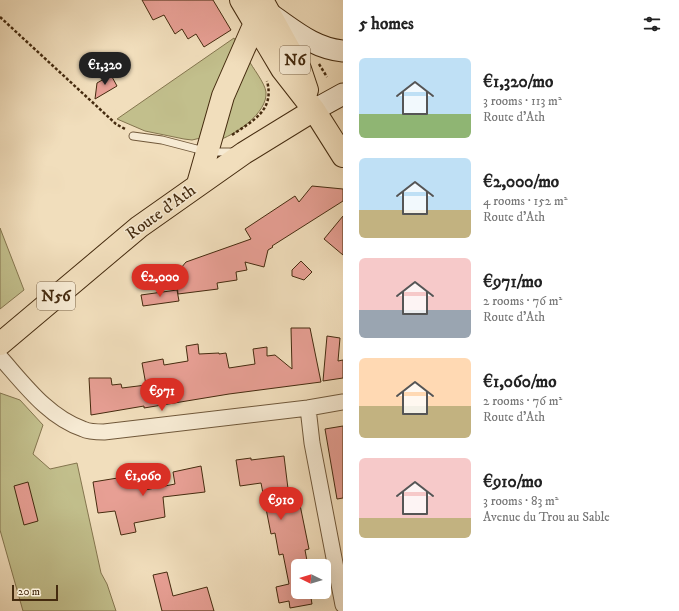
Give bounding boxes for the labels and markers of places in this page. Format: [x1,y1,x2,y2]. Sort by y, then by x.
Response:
pin: €1,320 [72,52,138,86]
pin: €2,000 [127,264,193,298]
pin: €971 [138,378,186,412]
pin: €1,060 [110,463,176,497]
pin: €910 [257,487,305,521]

